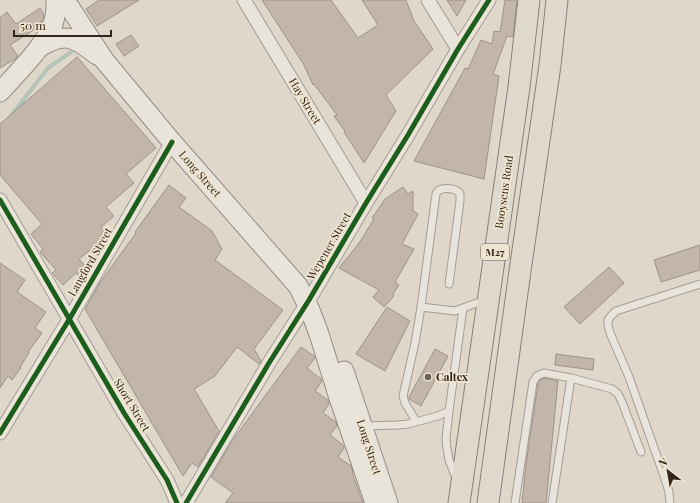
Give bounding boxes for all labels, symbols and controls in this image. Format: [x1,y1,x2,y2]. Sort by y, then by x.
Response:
scale bar [14,12,111,38]
text: 50 m [20,17,46,33]
street label: Hay Street [286,75,325,127]
street label: Long Street [176,147,225,200]
street label: Booysens Road [491,154,516,230]
street label: Wepener Street [303,209,354,283]
street label: Langford Street [64,225,115,299]
road number: M27 [481,244,509,260]
place label: Caltex [436,369,468,384]
marker: Caltex [423,372,433,382]
street label: Short Street [111,375,154,434]
street label: Long Street [354,417,385,476]
north arrow [648,451,688,491]
text: N [655,453,670,470]

